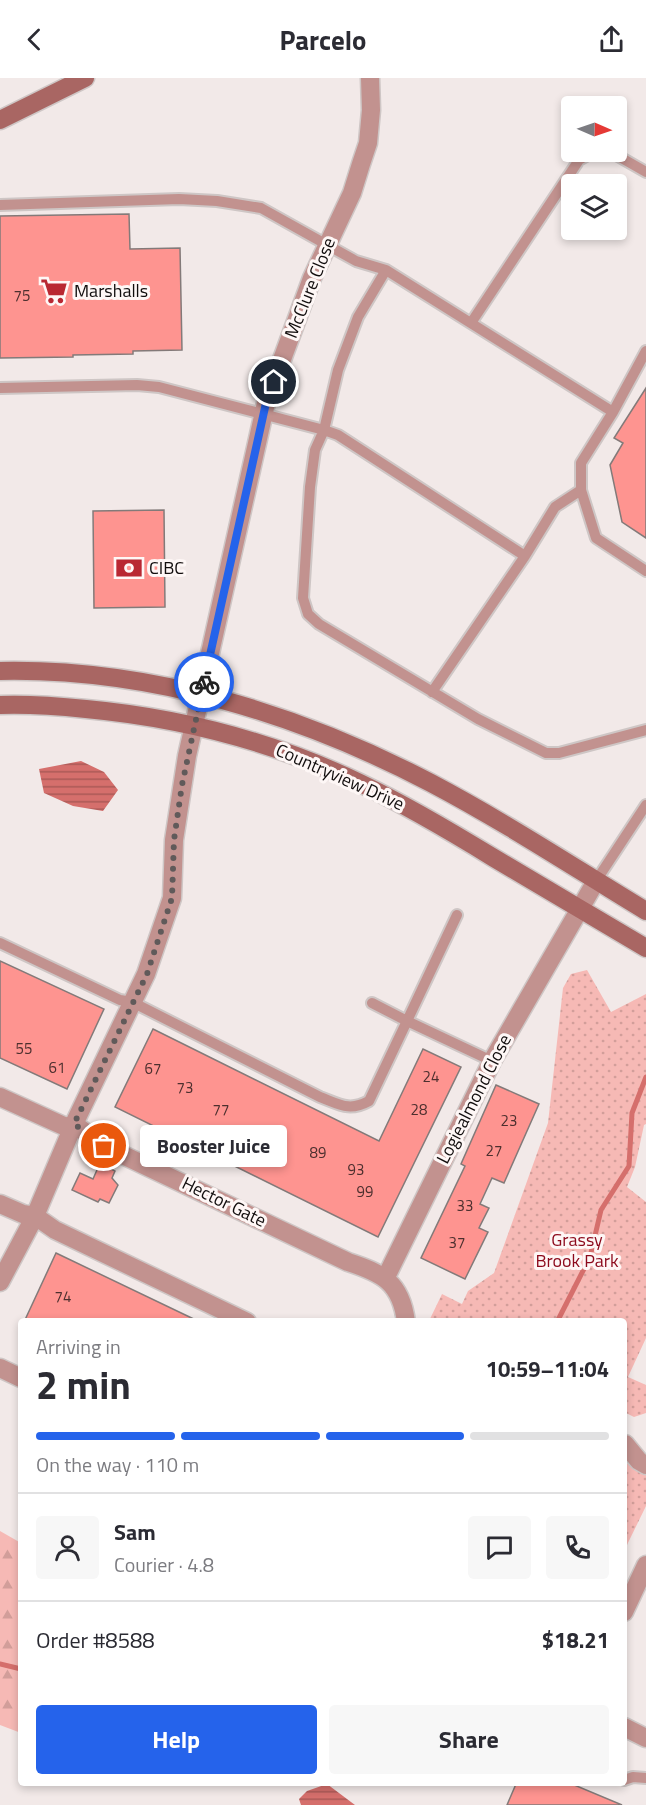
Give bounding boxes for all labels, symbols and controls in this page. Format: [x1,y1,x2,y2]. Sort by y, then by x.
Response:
text: Parcelo [280,19,366,60]
icon: back [18,23,51,56]
icon: share [595,23,628,56]
north arrow [561,96,627,162]
map controls [561,96,627,240]
button: layers [561,174,627,240]
street label: McClure Close [277,233,342,342]
supermarket icon: Marshalls [39,276,69,306]
place label: Marshalls [74,277,148,304]
house number: 75 [14,284,30,307]
pin [248,356,299,407]
icon: home [257,365,290,398]
bank icon: CIBC [114,553,144,583]
place label: CIBC [149,554,184,581]
courier [174,652,234,712]
icon: bike [188,666,221,699]
street label: Countryview Drive [272,736,409,817]
street label: Logiealmond Close [429,1029,518,1168]
house number: 55 [16,1037,32,1060]
house number: 61 [49,1056,65,1079]
house number: 67 [145,1057,161,1080]
house number: 24 [423,1065,439,1088]
house number: 73 [177,1076,193,1099]
house number: 77 [213,1098,229,1121]
house number: 28 [411,1098,427,1121]
house number: 23 [501,1109,517,1132]
pin [78,1120,129,1171]
callout: Booster Juice [140,1125,287,1167]
icon: bag [87,1129,120,1162]
text: Booster Juice [157,1130,270,1161]
house number: 27 [486,1139,502,1162]
house number: 89 [310,1141,326,1164]
house number: 93 [348,1158,364,1181]
street label: Hector Gate [178,1170,271,1234]
house number: 99 [357,1180,373,1203]
house number: 33 [457,1194,473,1217]
park label: Grassy Brook Park [535,1226,619,1274]
house number: 37 [449,1231,465,1254]
house number: 74 [55,1285,71,1308]
text: Arriving in [36,1331,121,1362]
text: 10:59–11:04 [486,1352,609,1386]
text: 2 min [36,1355,131,1414]
text: On the way · 110 m [36,1449,199,1480]
text: Sam [114,1515,156,1549]
button: person [36,1516,99,1579]
button: chat [468,1516,531,1579]
button: phone [546,1516,609,1579]
text: Courier · 4.8 [114,1549,214,1580]
text: Order #8588 [36,1623,155,1657]
text: $18.21 [542,1623,609,1657]
button: Help [36,1705,317,1774]
button: Share [329,1705,609,1774]

